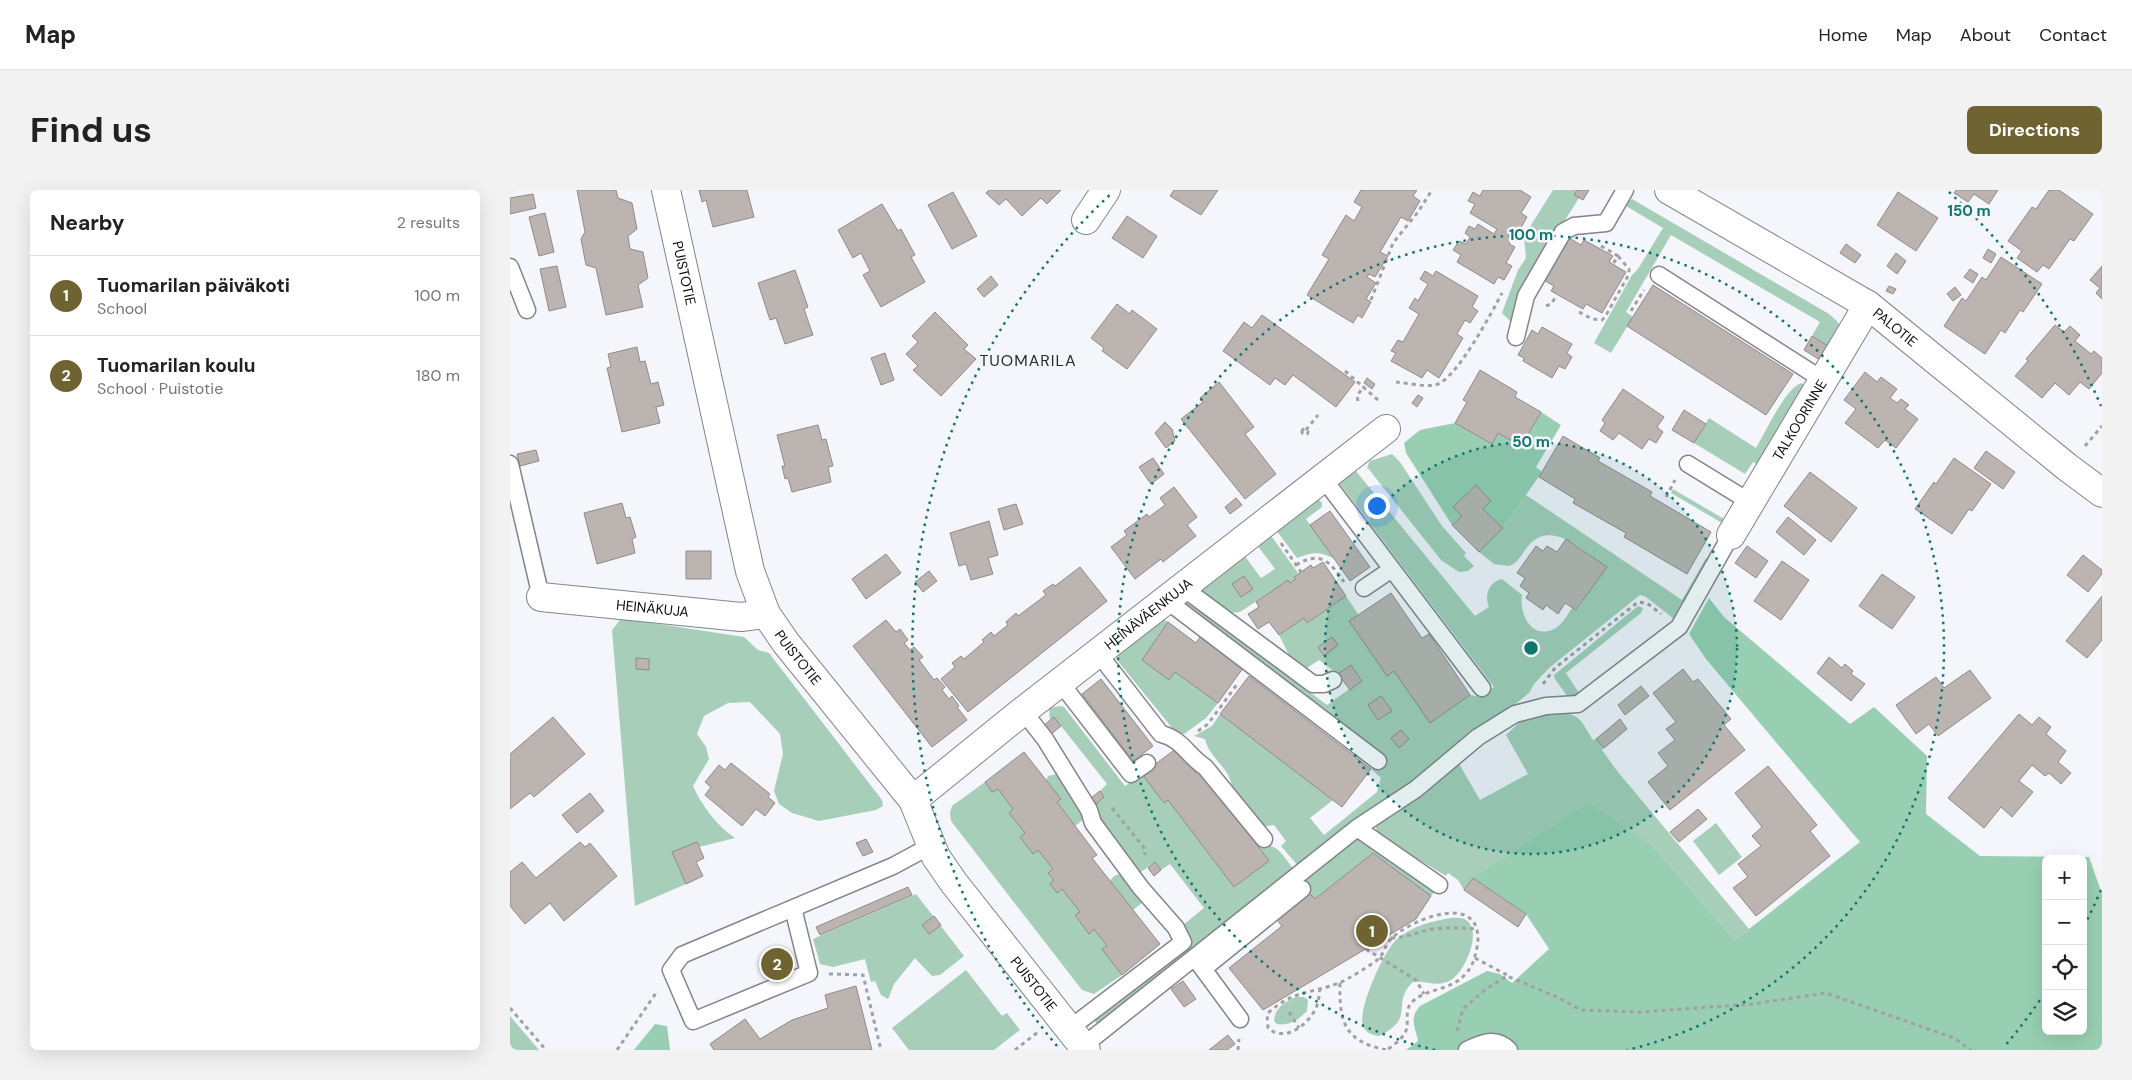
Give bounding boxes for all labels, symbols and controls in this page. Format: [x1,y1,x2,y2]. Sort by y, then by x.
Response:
text: Map [25,19,76,50]
text: Home [1818,23,1868,47]
text: Map [1896,23,1932,47]
text: About [1960,23,2011,47]
text: Contact [2039,23,2107,47]
button: Directions [1967,106,2102,154]
text: Find us [30,107,152,153]
text: 150 m [1948,201,1991,221]
text: Nearby [50,209,124,237]
text: 2 results [397,212,460,233]
text: 100 m [1509,225,1553,245]
street label: PUISTOTIE [668,239,700,307]
text: Tuomarilan päiväkoti [97,273,290,298]
text: 1 [63,285,69,306]
text: 100 m [415,285,460,306]
text: School [97,298,147,319]
street label: PALOTIE [1869,304,1921,351]
district label: TUOMARILA [979,350,1077,371]
text: Tuomarilan koulu [97,353,255,378]
text: 2 [61,365,71,386]
text: 180 m [416,365,460,386]
street label: TALKOORINNE [1768,376,1831,464]
text: School · Puistotie [97,378,223,399]
text: 50 m [1512,432,1550,452]
your location [1364,493,1390,519]
street label: HEINÄVÄENKUJA [1101,574,1196,654]
street label: HEINÄKUJA [615,596,690,621]
street label: PUISTOTIE [771,626,825,689]
centre of rings [1522,639,1540,657]
map controls [2042,855,2087,1035]
button: + [2042,855,2087,900]
button: − [2042,900,2087,945]
pin: 1 [1356,912,1388,950]
pin: 2 [761,945,793,983]
button: locate [2042,945,2087,990]
street label: PUISTOTIE [1007,953,1061,1015]
button: layers [2042,990,2087,1035]

